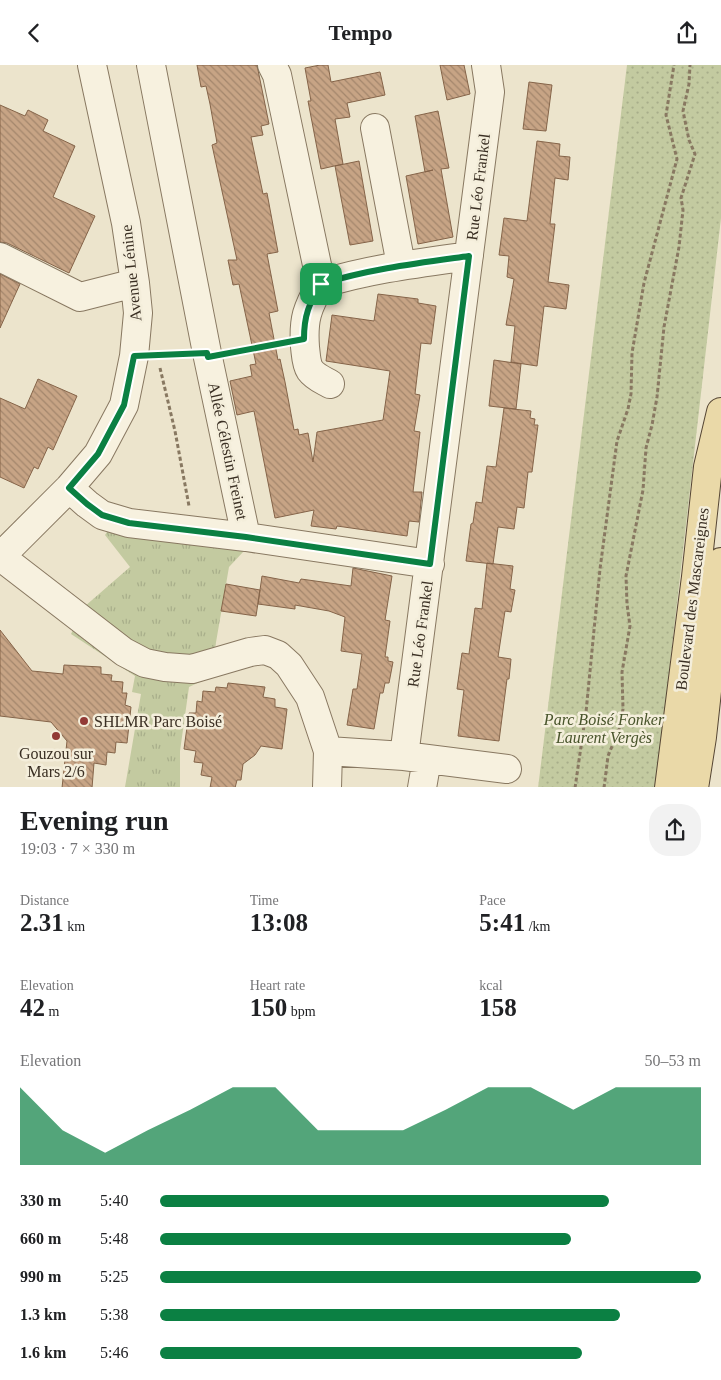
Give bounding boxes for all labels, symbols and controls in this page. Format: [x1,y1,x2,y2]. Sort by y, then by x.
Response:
icon: back [20,19,48,47]
icon: share [673,19,701,47]
text: Tempo [329,20,392,45]
street label: Rue Léo Frankel [463,132,493,241]
street label: Avenue Lénine [117,224,145,322]
pin [300,263,342,305]
icon: arrive [307,270,335,298]
street label: Allée Célestin Freinet [205,381,251,522]
street label: Boulevard des Mascareignes [672,507,713,691]
street label: Rue Léo Frankel [404,579,436,688]
park label: Parc Boisé Fonker Laurent Vergès [543,711,665,747]
place label: SHLMR Parc Boisé [94,713,222,730]
marker: SHLMR Parc Boisé [78,715,90,727]
marker: Gouzou sur Mars 2/6 [50,730,62,742]
place label: Gouzou sur Mars 2/6 [19,745,94,780]
button: share [649,804,701,856]
text: Evening run [20,805,169,836]
text: 19:03 · 7 × 330 m [20,840,135,857]
text: Distance [20,893,69,908]
text: Time [250,893,279,908]
text: Pace [479,893,506,908]
text: 2.31 [20,909,64,936]
text: 13:08 [250,909,308,936]
text: 5:41 [479,909,525,936]
text: km [64,919,85,934]
text: /km [525,919,550,934]
text: Elevation [20,978,74,993]
text: Heart rate [250,978,305,993]
text: kcal [479,978,503,993]
text: 42 [20,994,45,1021]
text: 150 [250,994,287,1021]
text: 158 [479,994,517,1021]
text: m [45,1004,59,1019]
text: bpm [287,1004,316,1019]
text: Elevation [20,1052,81,1069]
text: 50–53 m [645,1052,701,1069]
text: 330 m [20,1192,61,1209]
text: 5:40 [100,1192,128,1209]
text: 660 m [20,1230,61,1247]
text: 5:48 [100,1230,128,1247]
text: 990 m [20,1268,61,1285]
text: 5:25 [100,1268,128,1285]
text: 1.3 km [20,1306,66,1323]
text: 5:38 [100,1306,128,1323]
text: 1.6 km [20,1344,66,1361]
text: 5:46 [100,1344,128,1361]

